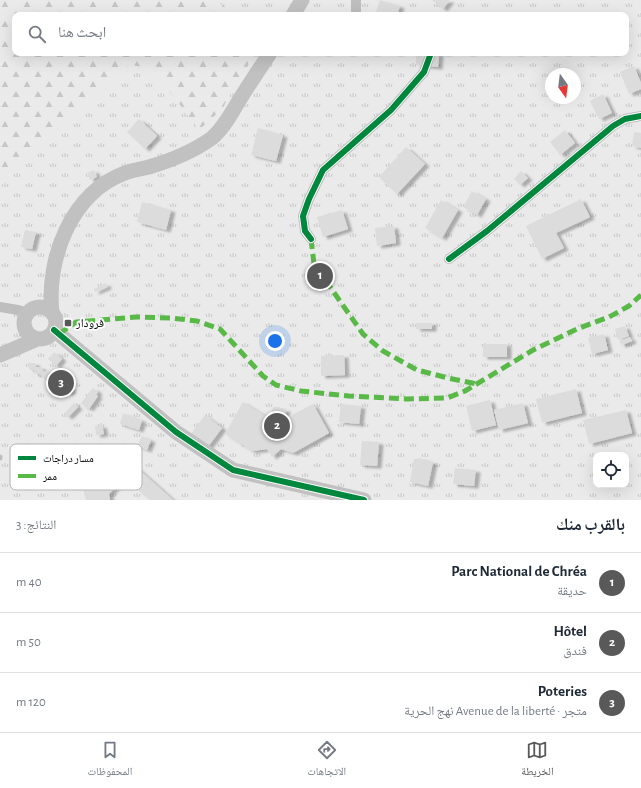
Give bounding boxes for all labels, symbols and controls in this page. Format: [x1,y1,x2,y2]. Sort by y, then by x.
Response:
search box [12,12,629,56]
icon: search [26,23,48,45]
text: ابحث هنا [58,25,106,40]
north arrow [545,68,581,104]
pin: 1 [307,261,333,291]
place label: فرودار [75,317,104,329]
marker: فرودار [63,318,73,328]
your location [265,331,285,351]
pin: 3 [48,368,74,398]
pin: 2 [264,411,290,441]
legend [10,444,142,490]
map controls [593,452,629,488]
button: locate [593,452,629,488]
text: مسار دراجات [43,453,94,464]
text: ممر [42,471,57,482]
text: بالقرب منك [556,516,625,533]
text: النتائج: 3 [16,519,56,532]
text: Parc National de Chréa [451,564,587,579]
text: 40 m [16,576,42,589]
text: 1 [610,576,614,589]
text: حديقة [557,585,587,598]
text: Hôtel [554,624,587,639]
text: 50 m [16,636,41,649]
text: 2 [609,636,615,649]
text: فندق [563,645,587,658]
text: Poteries [538,684,587,699]
text: 120 m [16,696,46,709]
text: 3 [609,696,615,709]
text: متجر · Avenue de la liberté نهج الحرية [404,705,587,718]
tab: المحفوظات [87,739,132,782]
tab: الاتجاهات [307,739,346,782]
tab: الخريطة [521,739,554,782]

